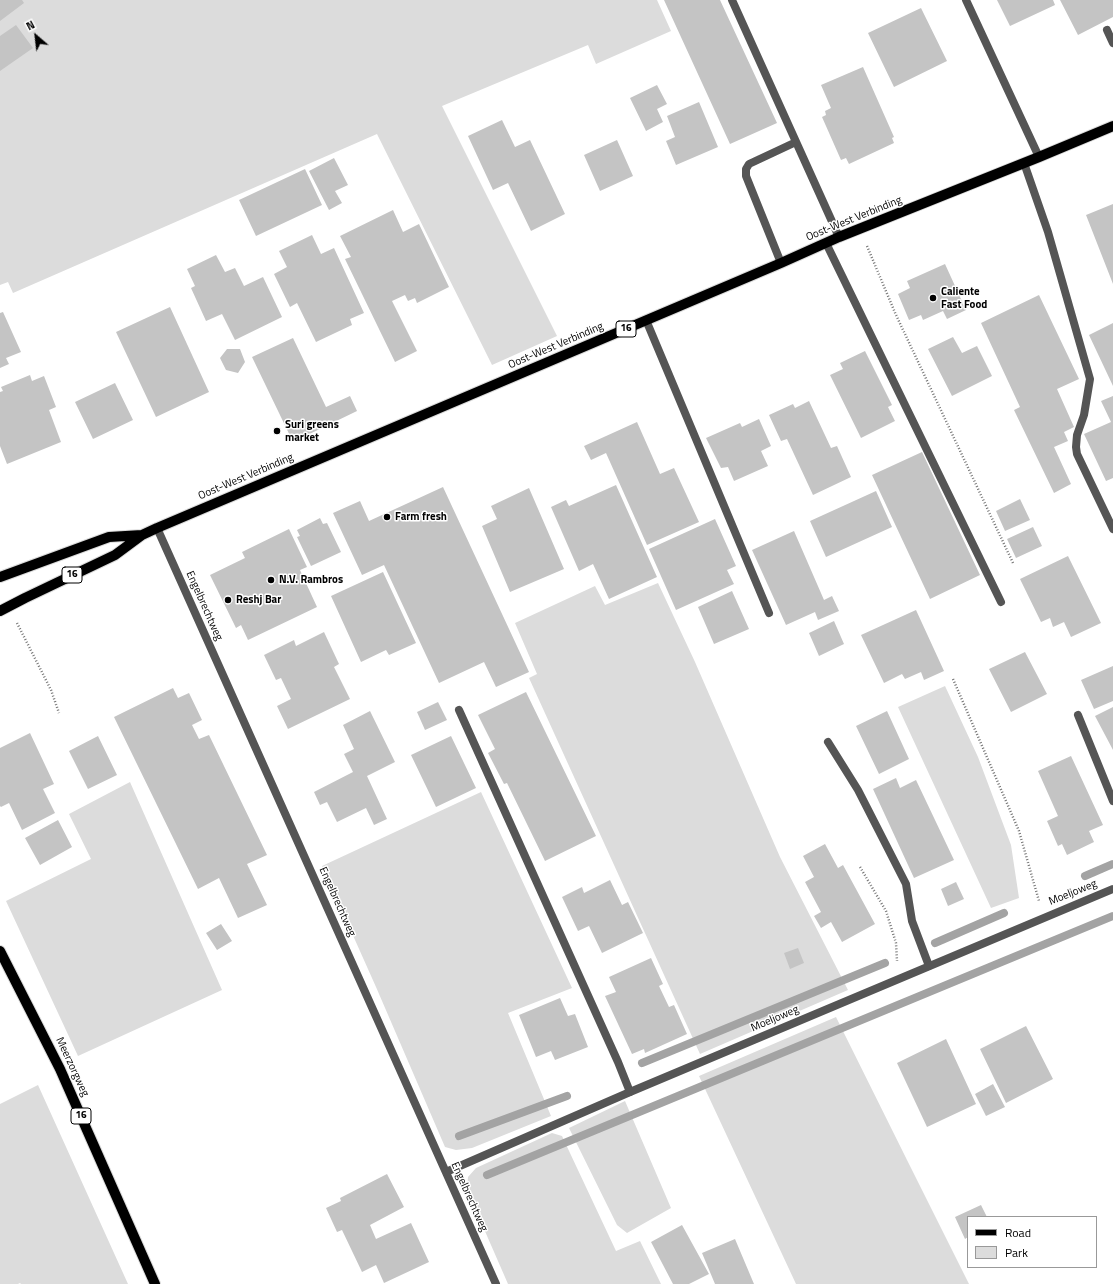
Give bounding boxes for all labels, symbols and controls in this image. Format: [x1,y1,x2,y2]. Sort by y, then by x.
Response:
north arrow [16,16,56,56]
text: N [23,17,37,34]
street label: Oost-West Verbinding [804,194,904,244]
place label: Caliente Fast Food [941,285,987,311]
marker: Caliente Fast Food [928,293,938,303]
street label: Oost-West Verbinding [506,320,606,372]
road number: 16 [616,321,636,337]
place label: Suri greens market [285,418,339,444]
marker: Suri greens market [272,426,282,436]
street label: Oost-West Verbinding [196,451,296,503]
place label: Farm fresh [395,510,447,524]
marker: Farm fresh [382,512,392,522]
road number: 16 [62,567,82,583]
street label: Engelbrechtweg [183,569,225,643]
place label: N.V. Rambros [279,573,343,587]
marker: N.V. Rambros [266,575,276,585]
place label: Reshj Bar [236,593,281,607]
marker: Reshj Bar [223,595,233,605]
street label: Engelbrechtweg [316,865,358,939]
street label: Moeljoweg [1047,877,1099,909]
street label: Moeljoweg [749,1003,801,1035]
street label: Meerzorgweg [53,1035,91,1099]
road number: 16 [71,1108,91,1124]
street label: Engelbrechtweg [448,1160,490,1234]
legend [967,1216,1097,1268]
text: Road [1005,1223,1031,1242]
text: Park [1005,1243,1028,1262]

